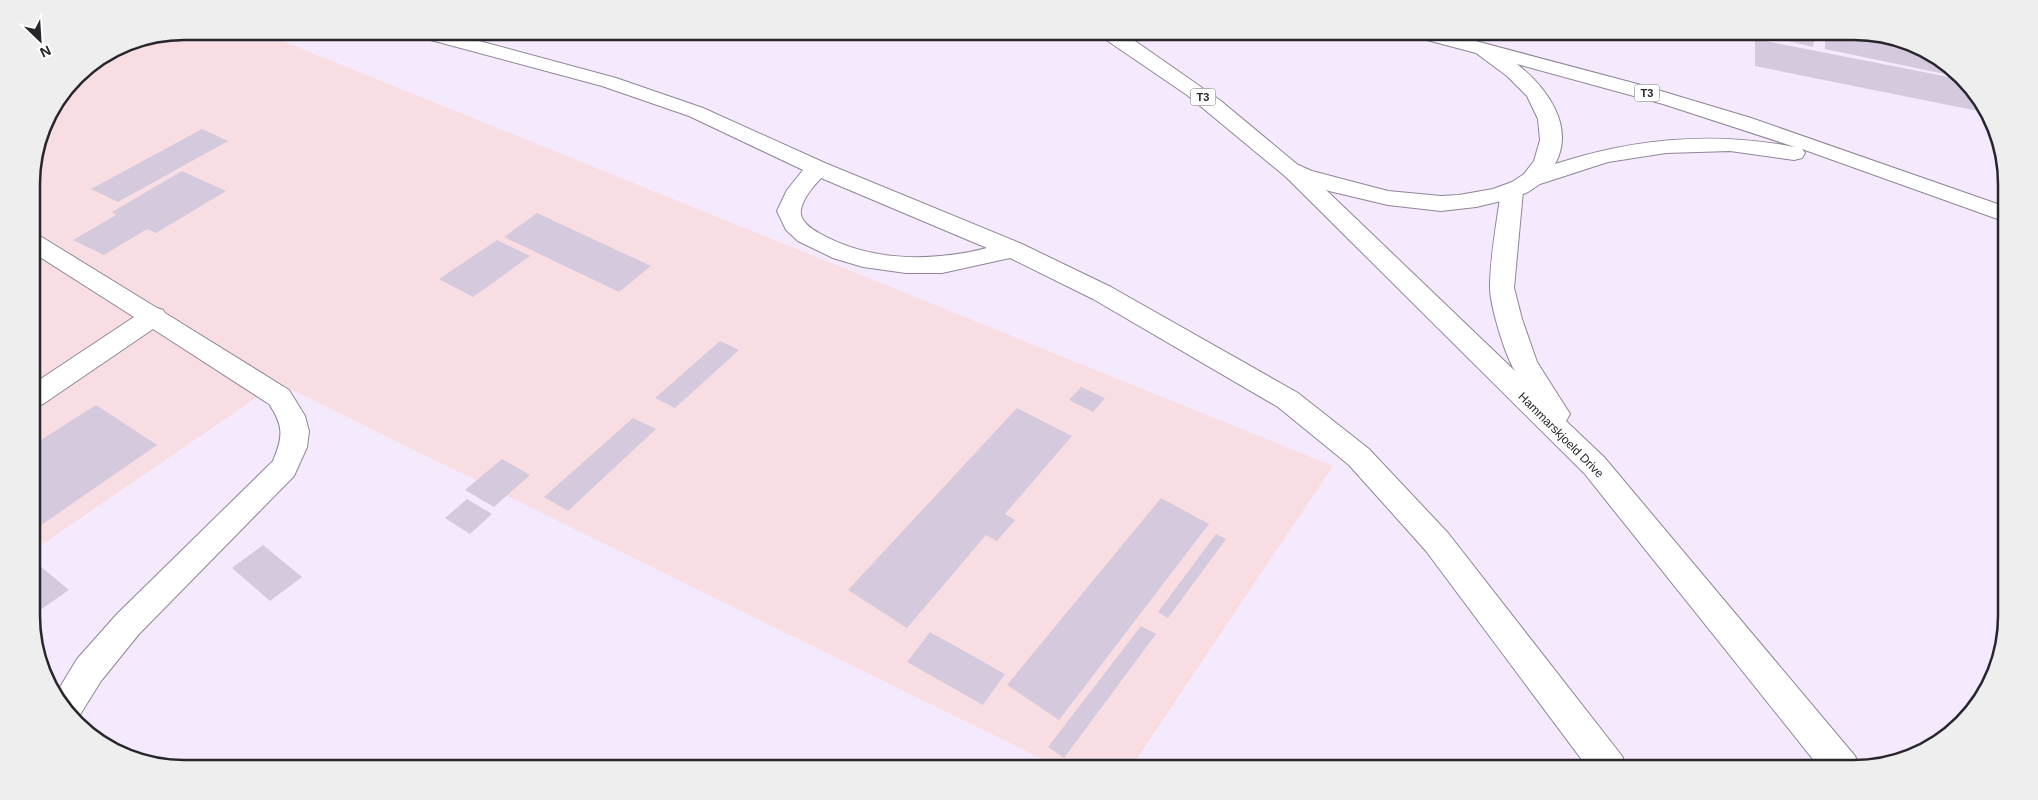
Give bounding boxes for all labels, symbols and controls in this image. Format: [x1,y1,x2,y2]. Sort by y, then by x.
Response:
north arrow [15,15,65,65]
text: N [38,42,53,61]
road number: T3 [1634,85,1660,102]
road number: T3 [1190,88,1216,105]
street label: Hammarskjoeld Drive [1515,389,1607,481]

